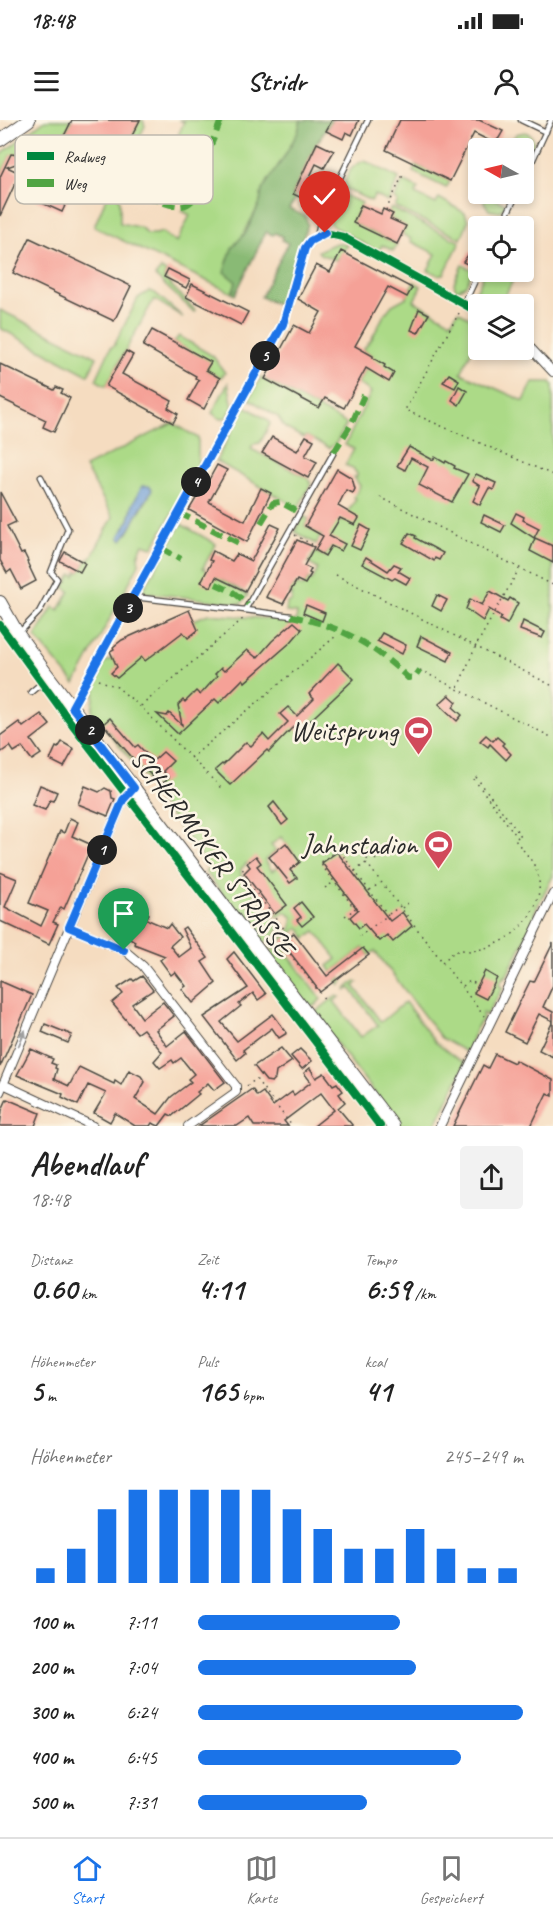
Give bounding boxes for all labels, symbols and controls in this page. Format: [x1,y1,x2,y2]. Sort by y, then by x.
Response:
text: 18:48 [30,7,74,35]
text: Stridr [247,64,306,98]
icon: menu [30,65,63,98]
icon: person [490,65,523,98]
legend [15,135,213,204]
north arrow [468,138,534,204]
map controls [468,138,534,360]
text: Radweg [64,147,106,167]
pin [299,171,350,233]
text: Weg [64,174,88,194]
icon: check [308,180,341,213]
button: locate [468,216,534,282]
button: layers [468,294,534,360]
pin: 5 [250,341,280,371]
text: 5 [262,346,268,366]
pin: 4 [181,467,211,497]
text: 4 [192,472,200,492]
pin: 3 [113,593,143,623]
text: 3 [124,598,132,618]
place label: Weitsprung [291,713,400,748]
sports icon: Weitsprung [403,714,435,756]
pin: 2 [75,715,105,745]
text: 2 [86,720,94,740]
street label: SCHERMCKER STRASSE [123,742,304,966]
place label: Jahnstadion [300,827,418,862]
sports icon: Jahnstadion [422,828,454,870]
pin: 1 [87,835,117,865]
text: 1 [98,840,106,860]
pin [98,888,149,950]
icon: arrive [107,897,140,930]
one-way arrow [17,1029,27,1047]
text: Abendlauf [30,1143,142,1185]
button: share [460,1146,523,1209]
text: 18:48 [30,1187,70,1212]
text: Distanz [30,1250,72,1270]
text: Zeit [197,1250,219,1270]
text: Tempo [365,1250,396,1270]
text: 0.60 [30,1270,77,1308]
text: 4:11 [197,1270,244,1308]
text: 6:59 [365,1270,411,1308]
text: km [77,1284,97,1304]
text: /km [411,1284,436,1304]
text: Höhenmeter [30,1352,95,1372]
text: Puls [197,1352,219,1372]
text: kcal [365,1352,386,1372]
text: 5 [30,1372,43,1410]
text: 165 [197,1372,238,1410]
text: 41 [365,1372,392,1410]
text: m [43,1386,56,1406]
text: bpm [238,1386,264,1406]
text: Höhenmeter [30,1444,111,1469]
text: 245–249 m [444,1444,523,1469]
text: 100 m [30,1610,73,1635]
text: 7:11 [126,1610,157,1635]
text: 200 m [30,1655,73,1680]
text: 7:04 [126,1655,157,1680]
text: 300 m [30,1700,73,1725]
text: 6:24 [126,1700,157,1725]
text: 400 m [30,1745,73,1770]
text: 6:45 [126,1745,157,1770]
text: 500 m [30,1790,73,1815]
text: 7:31 [126,1790,157,1815]
tab: Start [71,1852,104,1908]
tab: Karte [245,1852,278,1908]
tab: Gespeichert [420,1852,482,1908]

